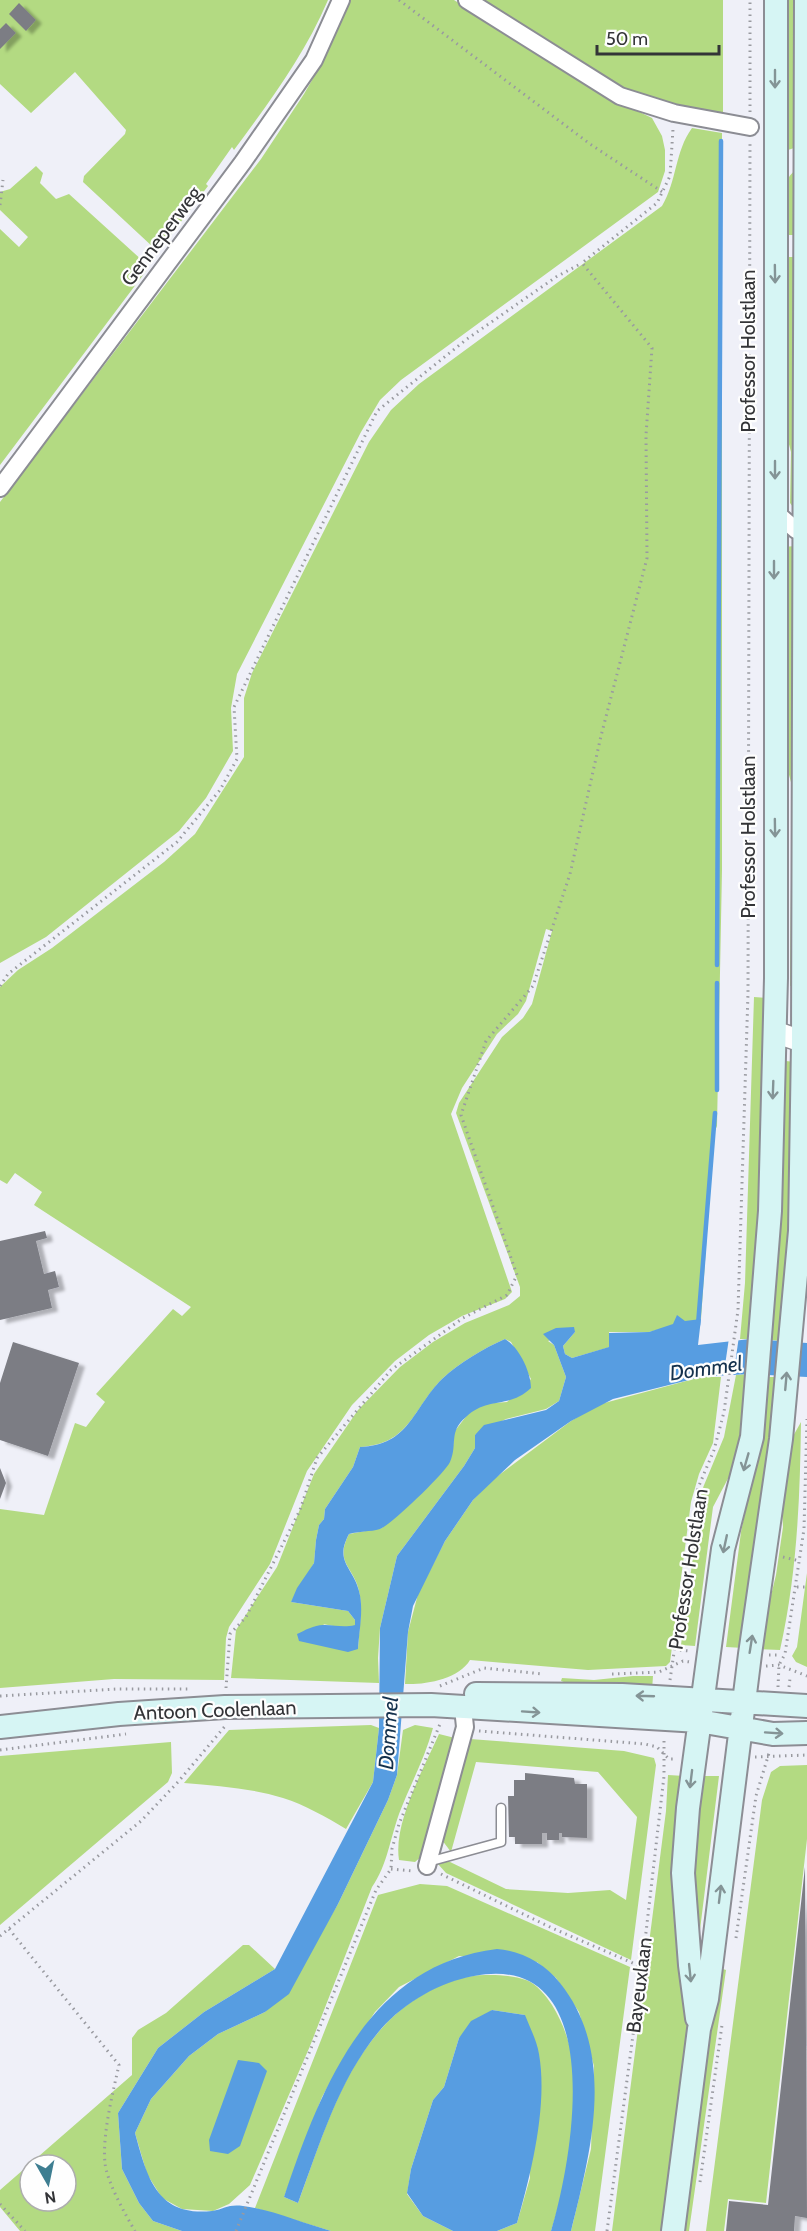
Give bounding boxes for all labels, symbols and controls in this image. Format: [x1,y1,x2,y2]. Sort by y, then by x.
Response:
scale bar [597,18,718,56]
text: 50 m [606,28,648,50]
one-way arrow [770,69,781,89]
street label: Genneperweg [116,181,207,291]
one-way arrow [769,264,781,284]
street label: Professor Holstlaan [736,270,760,432]
one-way arrow [769,460,781,480]
one-way arrow [768,559,780,579]
street label: Professor Holstlaan [736,756,760,918]
one-way arrow [769,817,781,837]
one-way arrow [767,1080,779,1100]
water label: Dommel [668,1351,744,1385]
one-way arrow [781,1371,792,1391]
one-way arrow [740,1452,751,1471]
street label: Professor Holstlaan [663,1487,713,1651]
one-way arrow [719,1534,730,1554]
one-way arrow [746,1634,757,1654]
one-way arrow [635,1690,655,1701]
street label: Antoon Coolenlaan [133,1695,297,1725]
water label: Dommel [373,1696,403,1770]
one-way arrow [521,1707,541,1718]
one-way arrow [763,1727,783,1738]
one-way arrow [686,1768,697,1788]
one-way arrow [714,1884,725,1904]
street label: Bayeuxlaan [621,1936,657,2034]
one-way arrow [685,1962,696,1982]
north arrow [18,2153,78,2213]
text: N [43,2187,57,2208]

